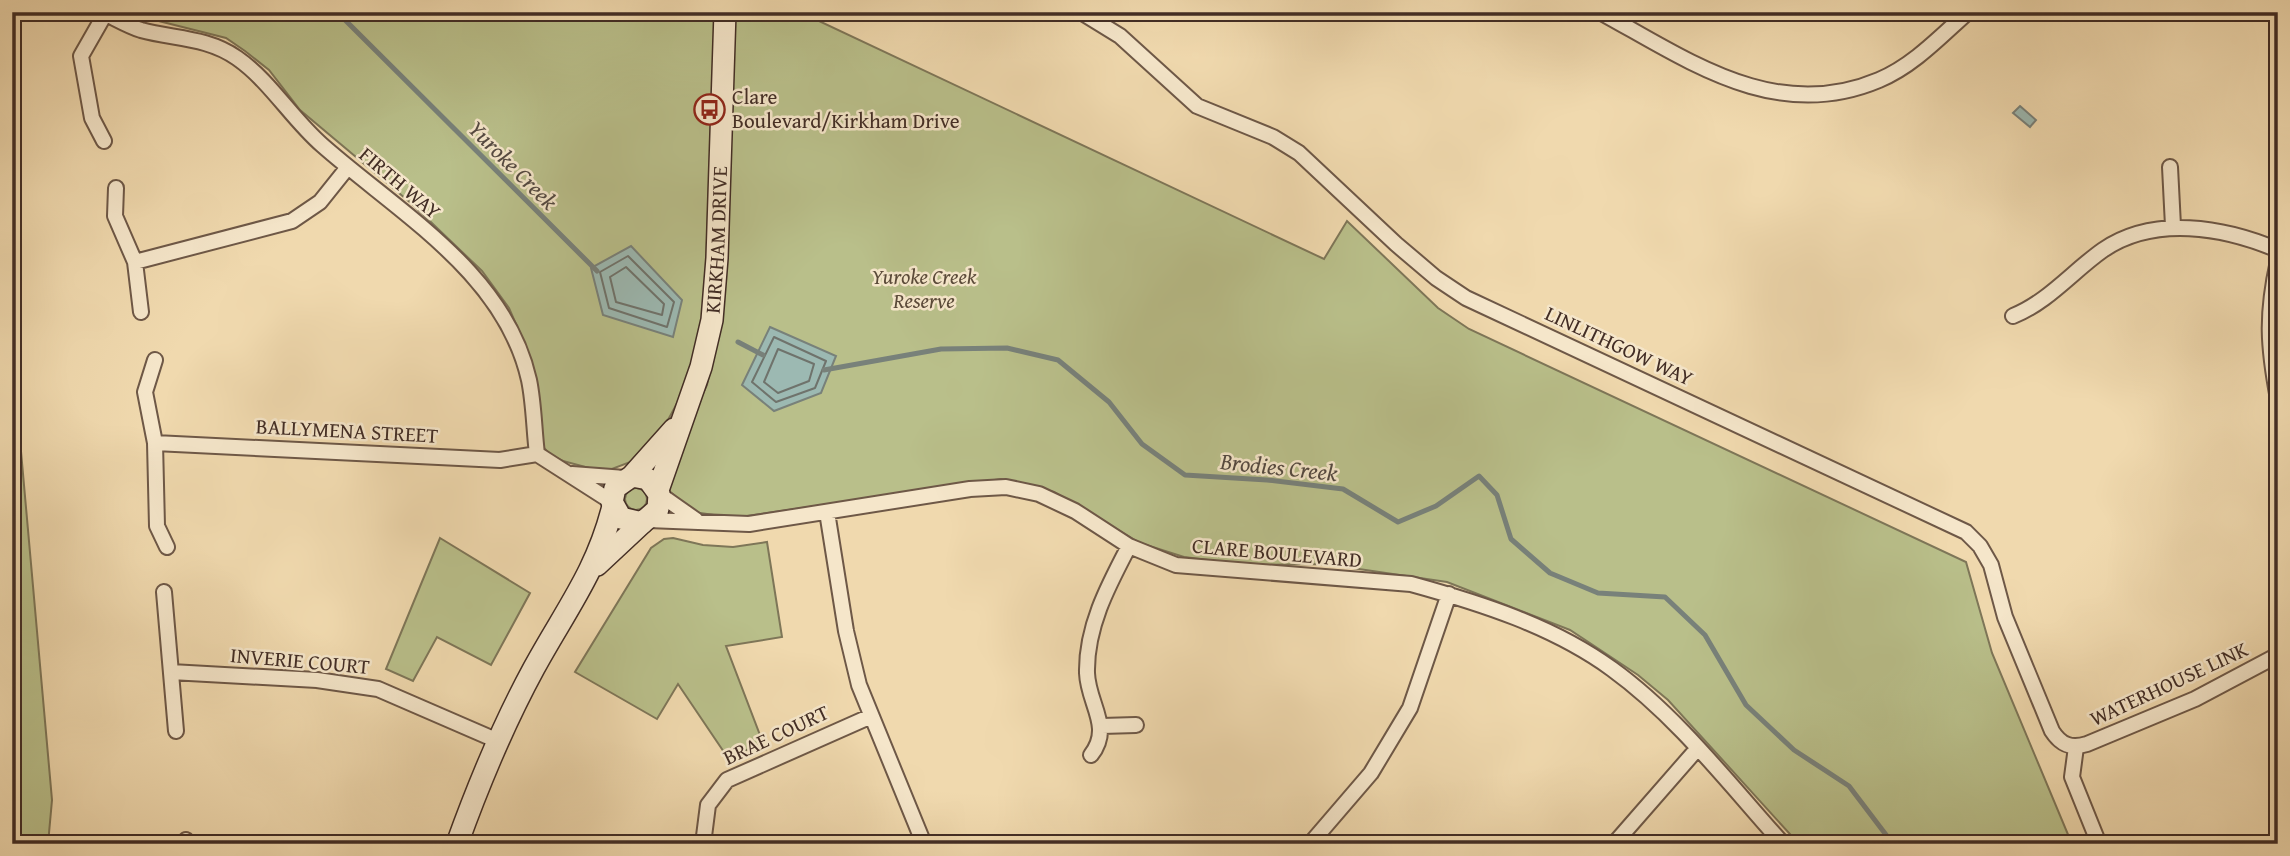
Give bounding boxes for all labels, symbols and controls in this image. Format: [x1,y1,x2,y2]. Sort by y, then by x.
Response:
place label: Clare Boulevard/Kirkham Drive [732,81,960,136]
bus stop icon: Clare Boulevard/Kirkham Drive [692,92,726,126]
water label: Yuroke Creek [461,112,566,217]
street label: FIRTH WAY [353,139,448,226]
street label: KIRKHAM DRIVE [697,165,735,315]
park label: Yuroke Creek Reserve [872,261,977,316]
street label: LINLITHGOW WAY [1540,298,1699,394]
street label: BALLYMENA STREET [255,410,439,451]
water label: Brodies Creek [1218,444,1340,489]
street label: CLARE BOULEVARD [1191,530,1363,575]
street label: WATERHOUSE LINK [2085,633,2253,734]
street label: INVERIE COURT [229,639,371,682]
street label: BRAE COURT [718,696,834,773]

